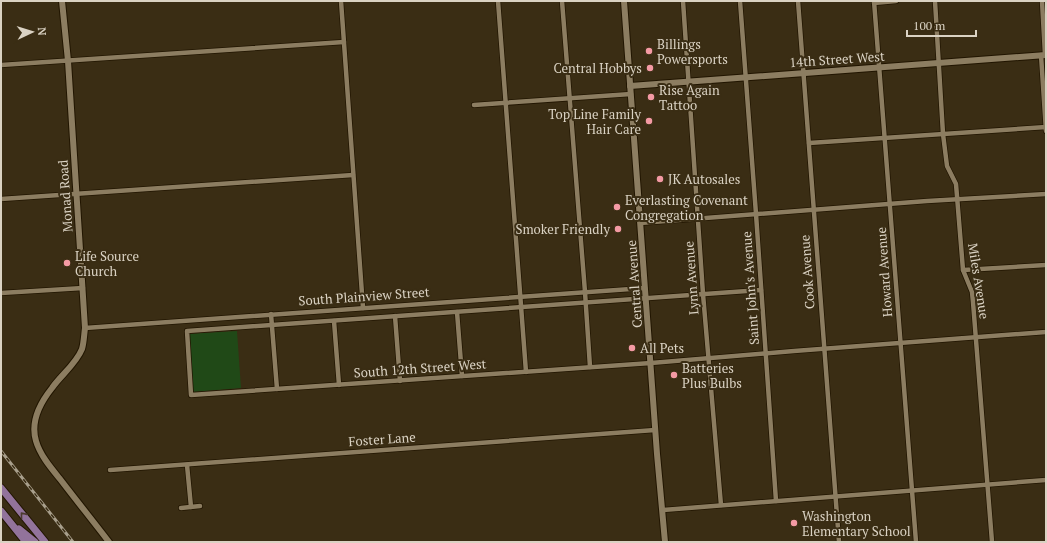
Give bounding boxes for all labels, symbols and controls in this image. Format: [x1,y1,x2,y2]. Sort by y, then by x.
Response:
north arrow [12,12,52,52]
scale bar [907,12,976,38]
text: 100 m [913,18,946,33]
text: N [35,27,49,37]
place label: Billings Powersports [657,35,728,68]
marker: Billings Powersports [644,46,654,56]
street label: 14th Street West [789,47,885,71]
place label: Central Hobbys [553,59,642,77]
marker: Central Hobbys [645,63,655,73]
place label: Rise Again Tattoo [659,81,720,114]
marker: Rise Again Tattoo [646,92,656,102]
place label: Top Line Family Hair Care [548,105,641,138]
marker: Top Line Family Hair Care [644,116,654,126]
street label: Monad Road [54,159,76,233]
place label: JK Autosales [668,170,740,188]
marker: JK Autosales [655,174,665,184]
place label: Everlasting Covenant Congregation [625,191,748,224]
marker: Everlasting Covenant Congregation [612,202,622,212]
place label: Smoker Friendly [515,220,610,238]
marker: Smoker Friendly [613,224,623,234]
street label: Howard Avenue [872,226,896,318]
street label: Saint John's Avenue [737,231,763,345]
street label: Cook Avenue [795,234,819,310]
street label: Central Avenue [622,239,646,329]
street label: Lynn Avenue [679,240,703,316]
street label: Miles Avenue [964,242,994,320]
place label: Life Source Church [75,247,139,280]
marker: Life Source Church [62,258,72,268]
street label: South Plainview Street [298,282,430,310]
place label: All Pets [640,339,684,357]
marker: All Pets [627,343,637,353]
street label: South 12th Street West [353,354,487,382]
place label: Batteries Plus Bulbs [682,359,742,392]
marker: Batteries Plus Bulbs [669,370,679,380]
street label: Foster Lane [348,428,416,450]
place label: Washington Elementary School [802,507,911,540]
one-way arrow [21,512,28,520]
marker: Washington Elementary School [789,518,799,528]

